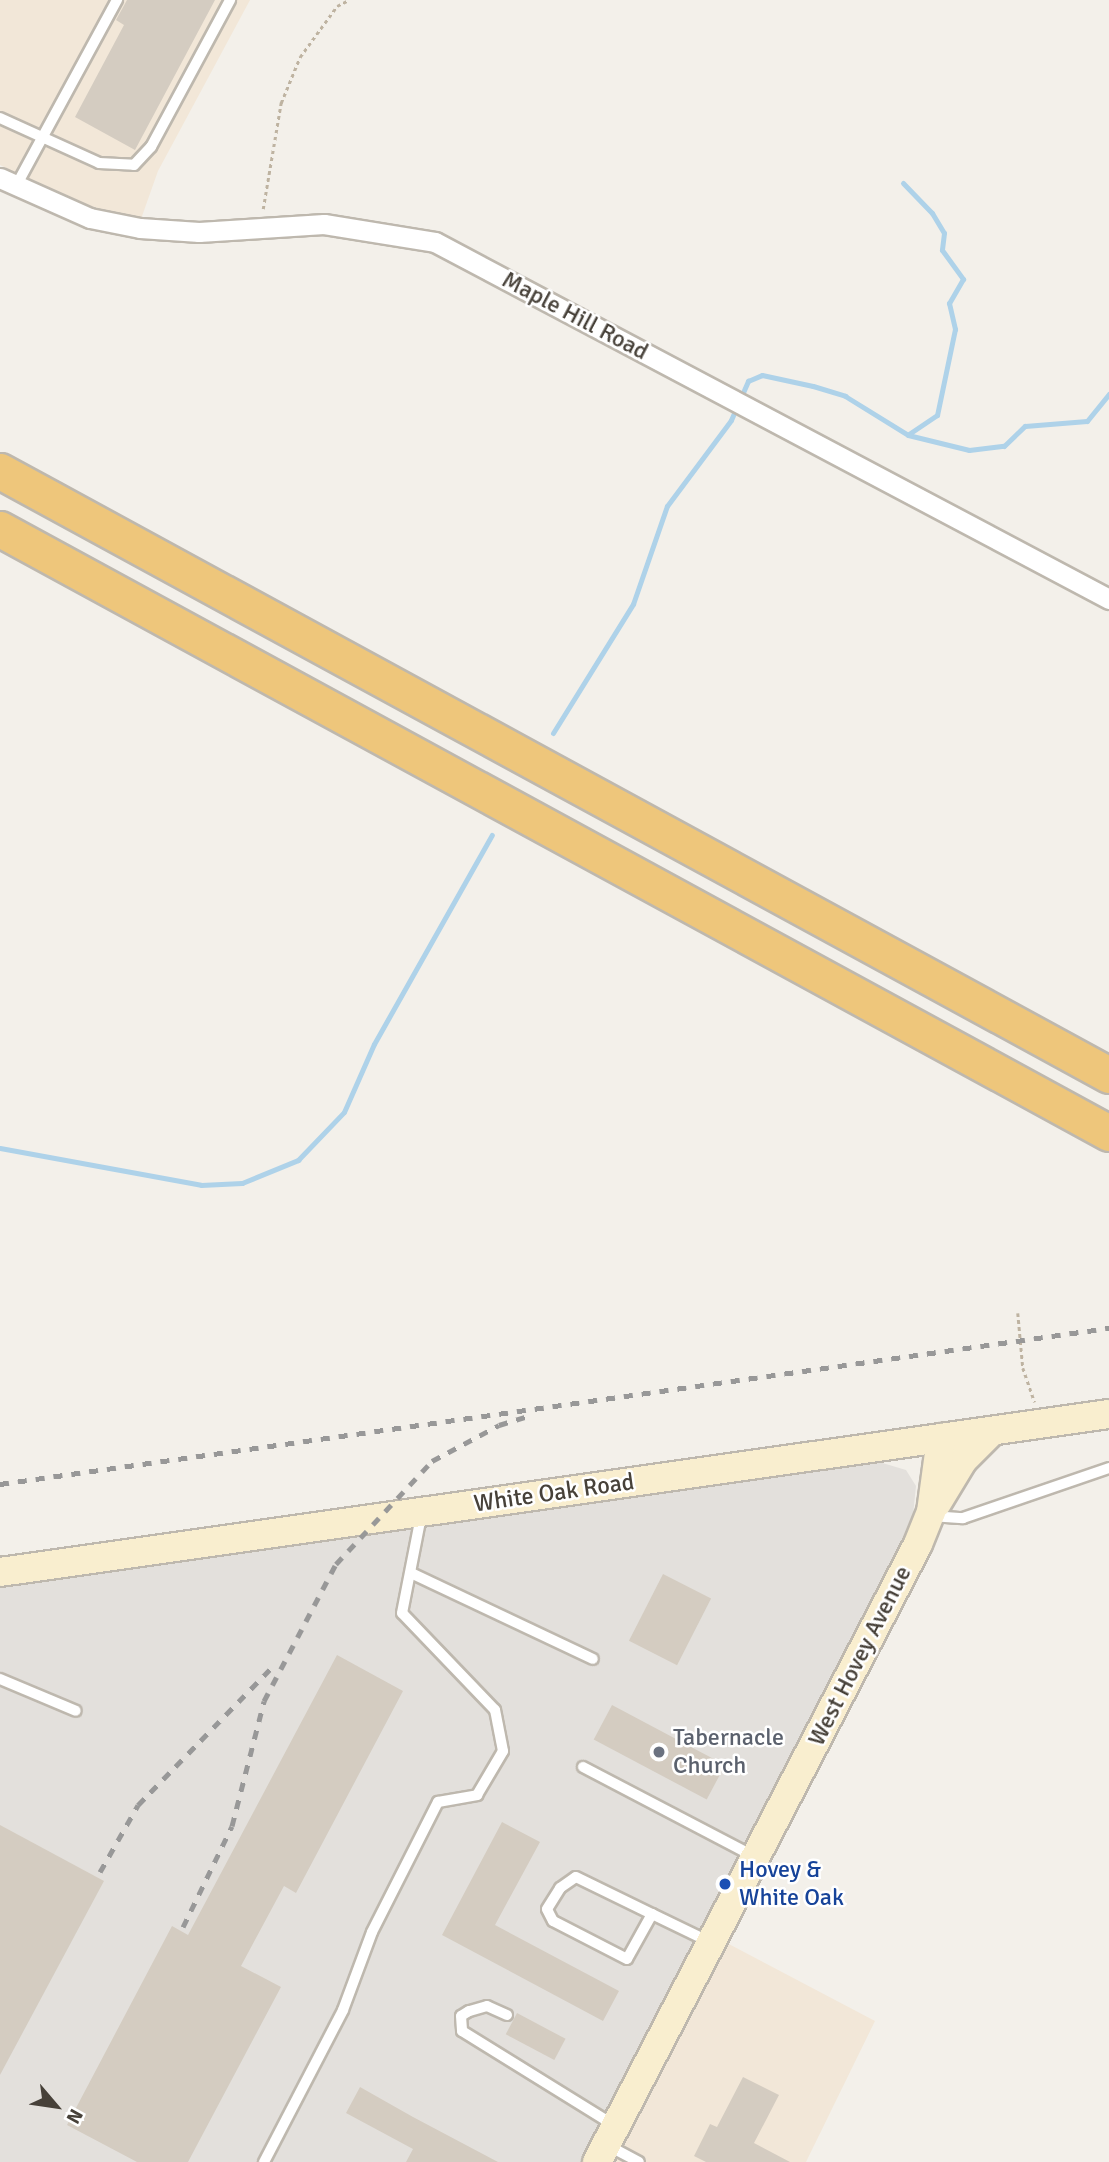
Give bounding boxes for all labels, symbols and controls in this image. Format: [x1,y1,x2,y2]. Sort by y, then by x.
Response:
street label: Maple Hill Road [497,265,653,367]
street label: White Oak Road [472,1467,636,1519]
street label: West Hovey Avenue [802,1561,918,1751]
place label: Tabernacle Church [673,1724,784,1780]
marker: Tabernacle Church [651,1744,667,1760]
place label: Hovey & White Oak [739,1856,844,1912]
marker: Hovey & White Oak [717,1876,733,1892]
north arrow [21,2071,91,2141]
text: N [61,2105,88,2128]

